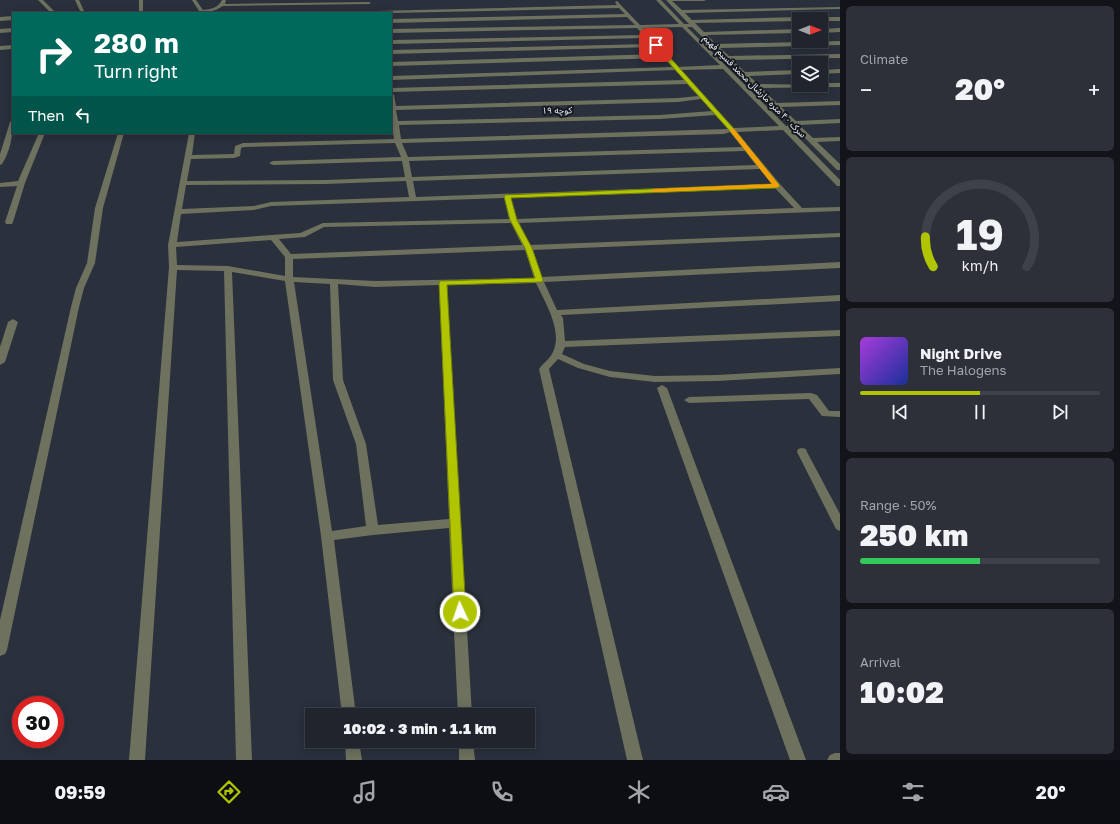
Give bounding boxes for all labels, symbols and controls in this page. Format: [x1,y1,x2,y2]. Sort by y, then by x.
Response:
north arrow [792,12,828,48]
map controls [792,12,828,92]
text: 280 m [94,26,179,59]
icon: right [28,28,80,80]
pin [639,28,673,62]
street label: سرک ۴۰ متره مارشال محمد قسیم فهیم [700,32,809,141]
icon: arrive [645,34,667,56]
text: Climate [860,51,908,67]
button: layers [792,56,828,92]
text: Turn right [94,60,178,82]
text: 20° [955,71,1005,107]
text: − [860,76,872,103]
text: + [1088,76,1100,103]
icon: left [72,104,94,126]
street label: کوچه ۱۹ [542,104,572,117]
text: Then [28,106,64,124]
text: 19 [956,209,1004,259]
text: km/h [962,257,998,274]
text: Night Drive [920,344,1002,362]
text: The Halogens [920,362,1006,378]
icon: previous [889,401,911,423]
icon: pause [969,401,991,423]
icon: next [1049,401,1071,423]
text: Range · 50% [860,497,937,513]
text: 250 km [860,517,968,553]
position arrow [439,591,481,633]
text: Arrival [860,654,901,670]
text: 10:02 [860,674,944,710]
speed limit sign: 30 [12,696,64,748]
text: 10:02 · 3 min · 1.1 km [344,719,496,737]
icon: directions [215,778,243,806]
icon: music [351,778,379,806]
icon: phone [488,778,516,806]
icon: climate [625,778,653,806]
icon: car [762,778,790,806]
icon: filters [899,778,927,806]
text: 09:59 [54,781,106,803]
text: 20° [1036,781,1065,803]

